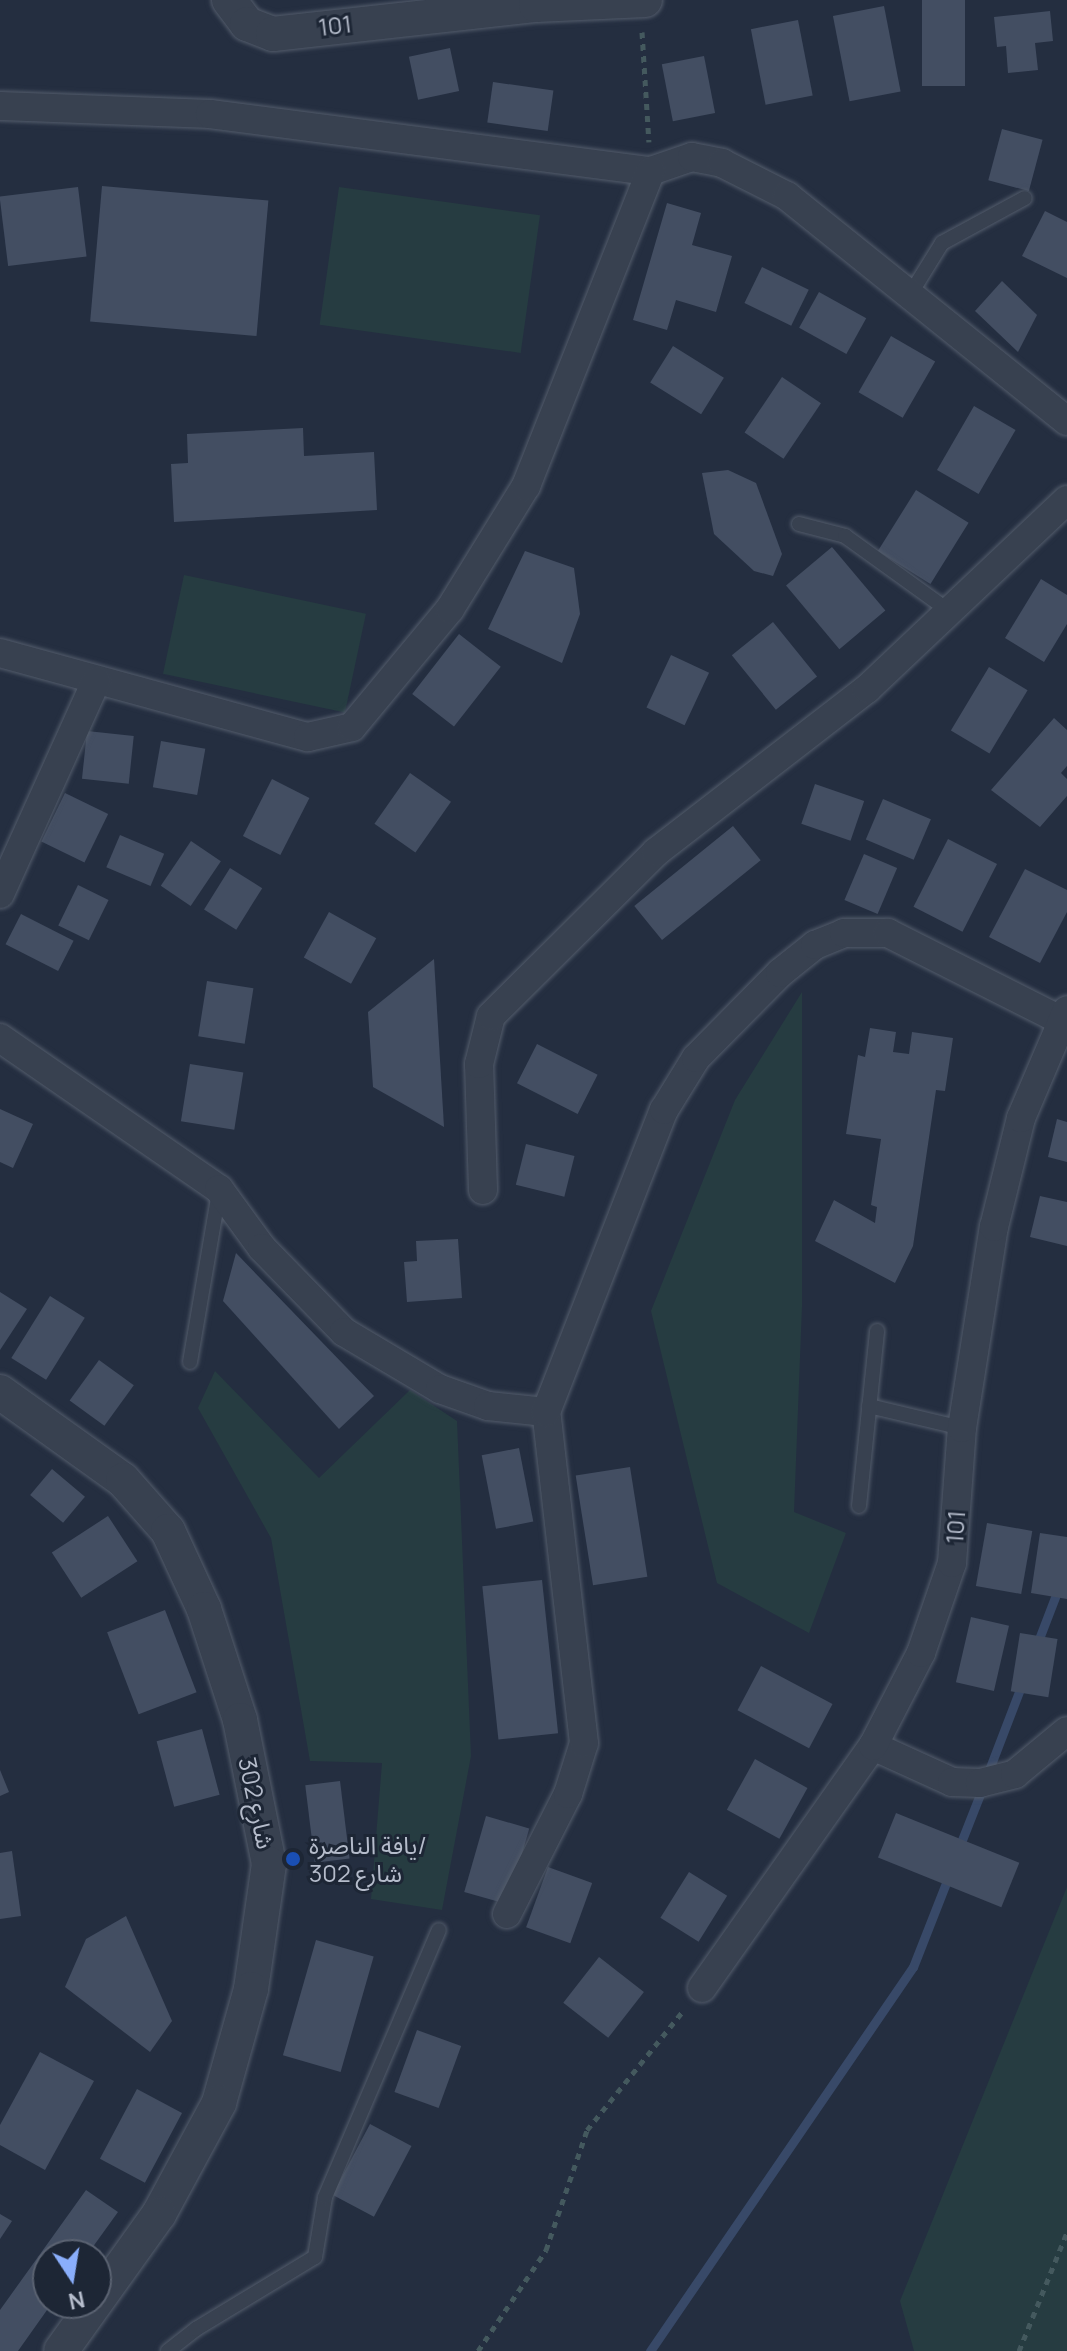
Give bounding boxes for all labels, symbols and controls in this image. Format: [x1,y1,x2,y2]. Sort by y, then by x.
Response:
street label: 101 [317,9,353,41]
street label: 101 [939,1509,971,1545]
street label: شارع 302 [233,1754,281,1852]
place label: يافة الناصرة/ شارع 302 [309,1831,427,1887]
marker: يافة الناصرة/ شارع 302 [284,1850,302,1868]
north arrow [32,2239,112,2319]
text: N [66,2284,87,2317]

